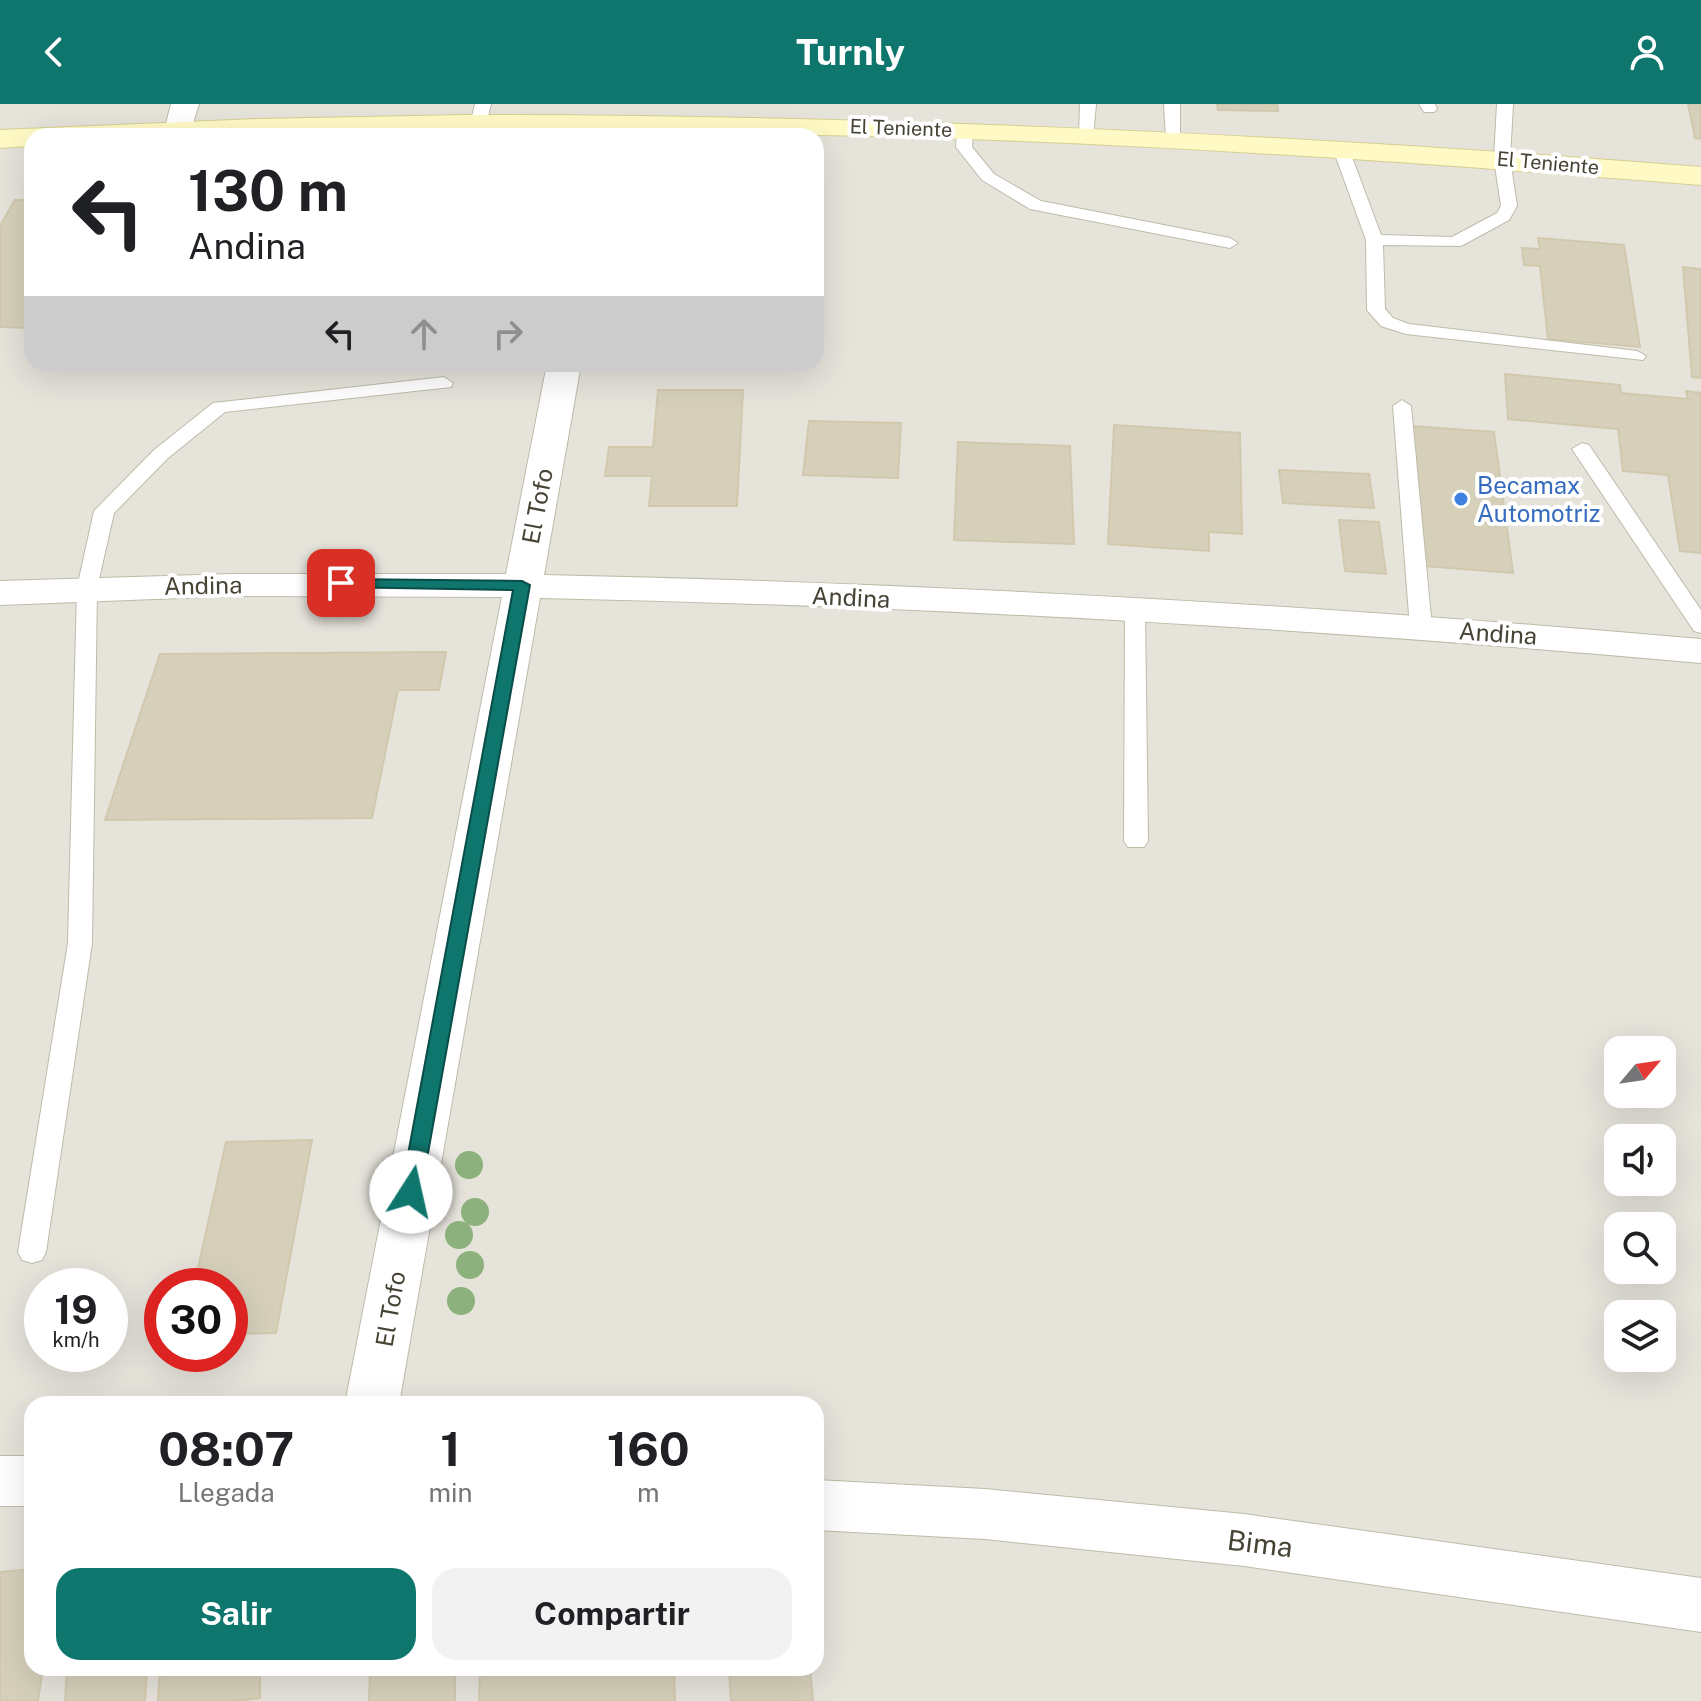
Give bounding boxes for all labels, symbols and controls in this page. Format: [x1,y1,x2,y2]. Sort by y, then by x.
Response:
icon: back [32,30,76,74]
icon: person [1625,30,1669,74]
text: Turnly [796,31,905,73]
street label: El Teniente [849,114,953,142]
street label: El Teniente [1496,147,1600,179]
text: 130 m [188,158,348,224]
icon: left [56,160,160,264]
text: Andina [188,225,306,267]
icon: left [318,312,362,356]
icon: ahead [402,312,446,356]
icon: right [486,312,530,356]
street label: El Tofo [516,466,558,546]
place label: Becamax Automotriz [1477,471,1600,527]
marker: Becamax Automotriz [1452,490,1470,508]
pin [307,549,375,617]
icon: arrive [319,561,363,605]
street label: Andina [163,570,243,600]
street label: Andina [811,581,891,613]
street label: Andina [1458,616,1538,650]
north arrow [1604,1036,1676,1108]
map controls [1604,1036,1676,1372]
button: sound [1604,1124,1676,1196]
position arrow [369,1150,453,1234]
button: search [1604,1212,1676,1284]
speed limit sign: 30 [144,1268,248,1372]
street label: El Tofo [370,1269,410,1349]
text: 19 [54,1286,98,1333]
button: layers [1604,1300,1676,1372]
text: km/h [52,1328,100,1352]
text: 08:07 [158,1420,294,1477]
text: 1 [440,1420,461,1477]
text: 160 [607,1420,690,1477]
text: Llegada [178,1477,275,1508]
text: min [428,1477,473,1508]
text: m [637,1477,660,1508]
street label: Bima [1225,1523,1295,1563]
button: Salir [56,1568,416,1660]
button: Compartir [432,1568,792,1660]

